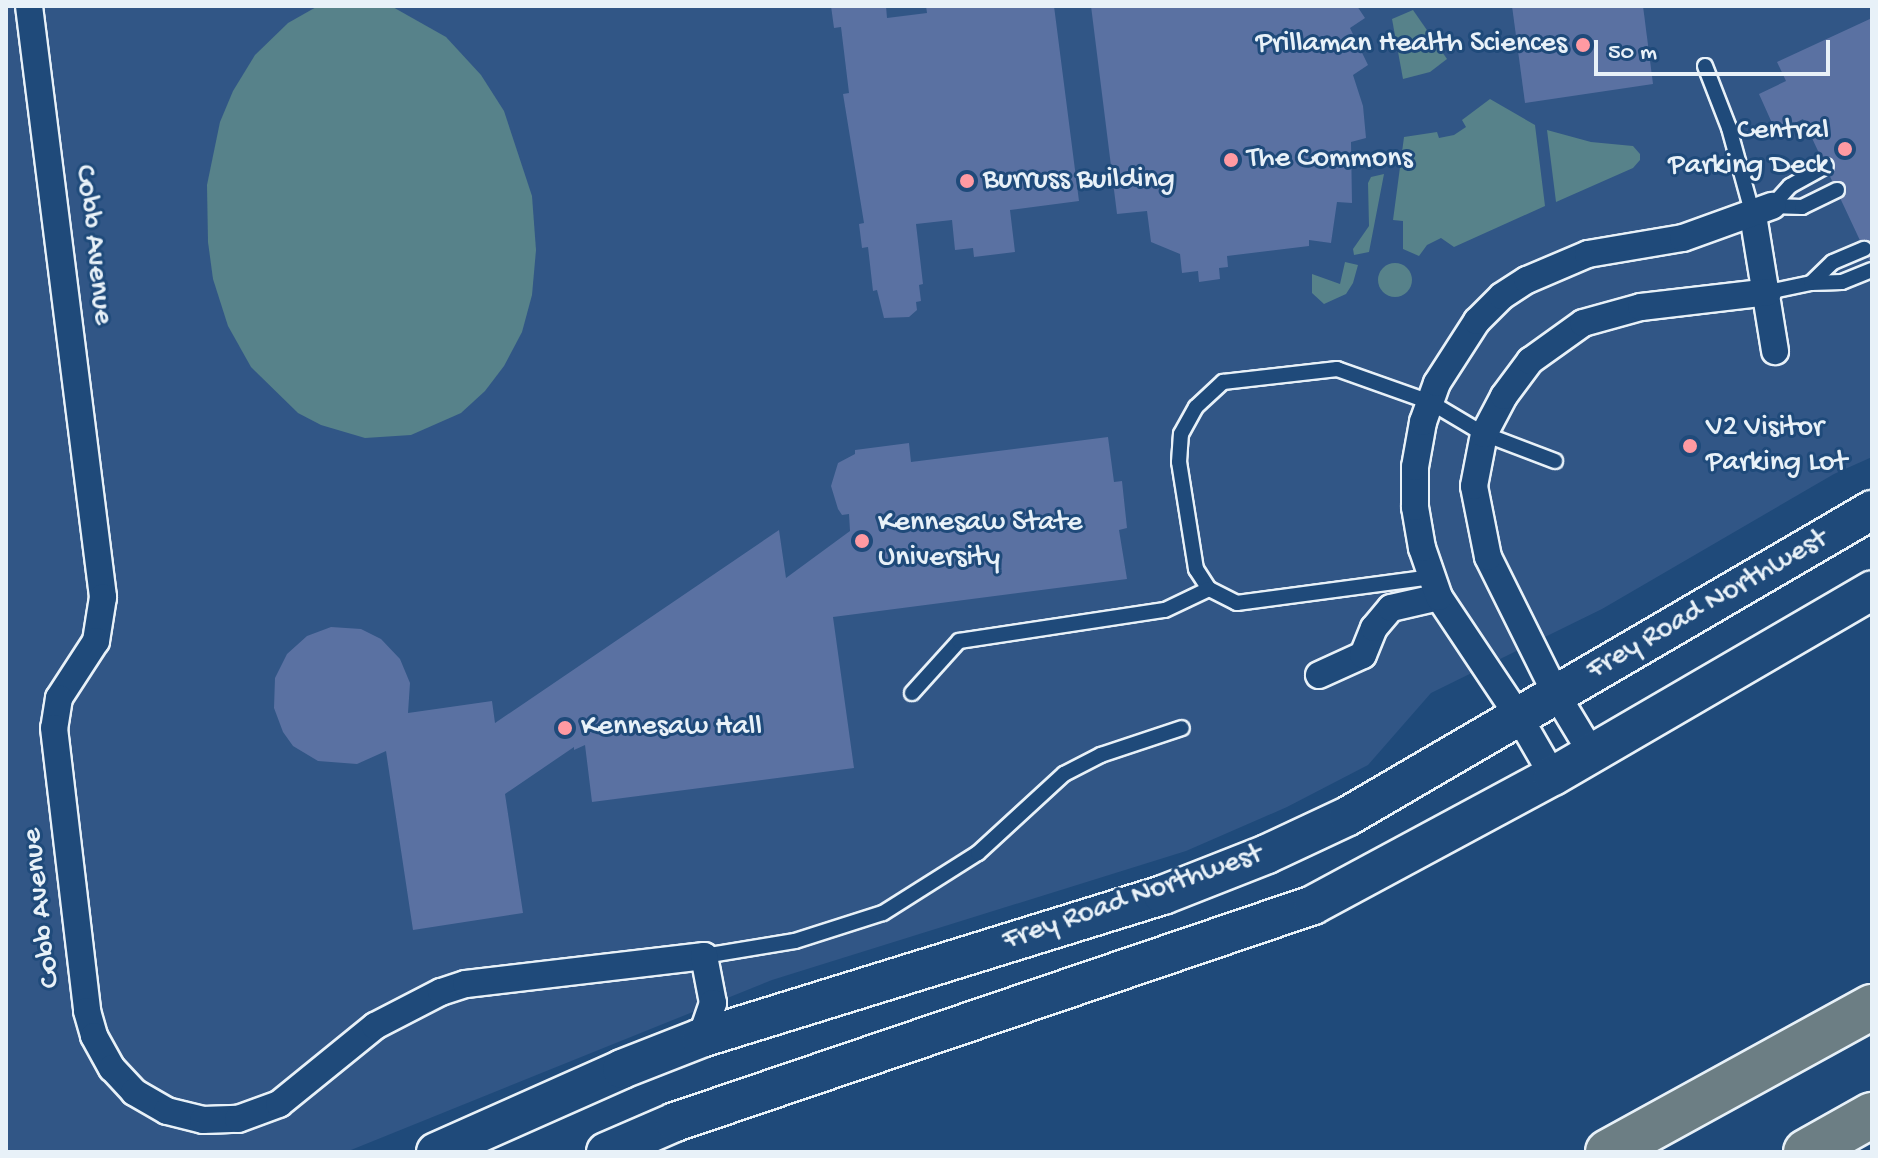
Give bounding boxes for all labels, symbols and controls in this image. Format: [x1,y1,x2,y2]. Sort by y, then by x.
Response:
scale bar [1598,24,1834,74]
place label: Prillaman Health Sciences [1256,27,1567,63]
marker: Prillaman Health Sciences [1574,36,1592,54]
text: 50 m [1608,39,1657,68]
place label: Central Parking Deck [1668,114,1829,184]
marker: Central Parking Deck [1836,140,1854,158]
place label: The Commons [1247,142,1413,178]
marker: The Commons [1222,151,1240,169]
street label: Cobb Avenue [64,163,120,327]
place label: Burruss Building [983,163,1175,199]
marker: Burruss Building [958,172,976,190]
place label: V2 Visitor Parking Lot [1706,411,1847,482]
marker: V2 Visitor Parking Lot [1681,437,1699,455]
place label: Kennesaw State University [878,506,1083,576]
street label: Frey Road Northwest [1581,522,1835,690]
marker: Kennesaw State University [853,532,871,550]
place label: Kennesaw Hall [581,710,762,746]
marker: Kennesaw Hall [556,719,574,737]
street label: Cobb Avenue [15,826,71,990]
street label: Frey Road Northwest [998,838,1268,960]

